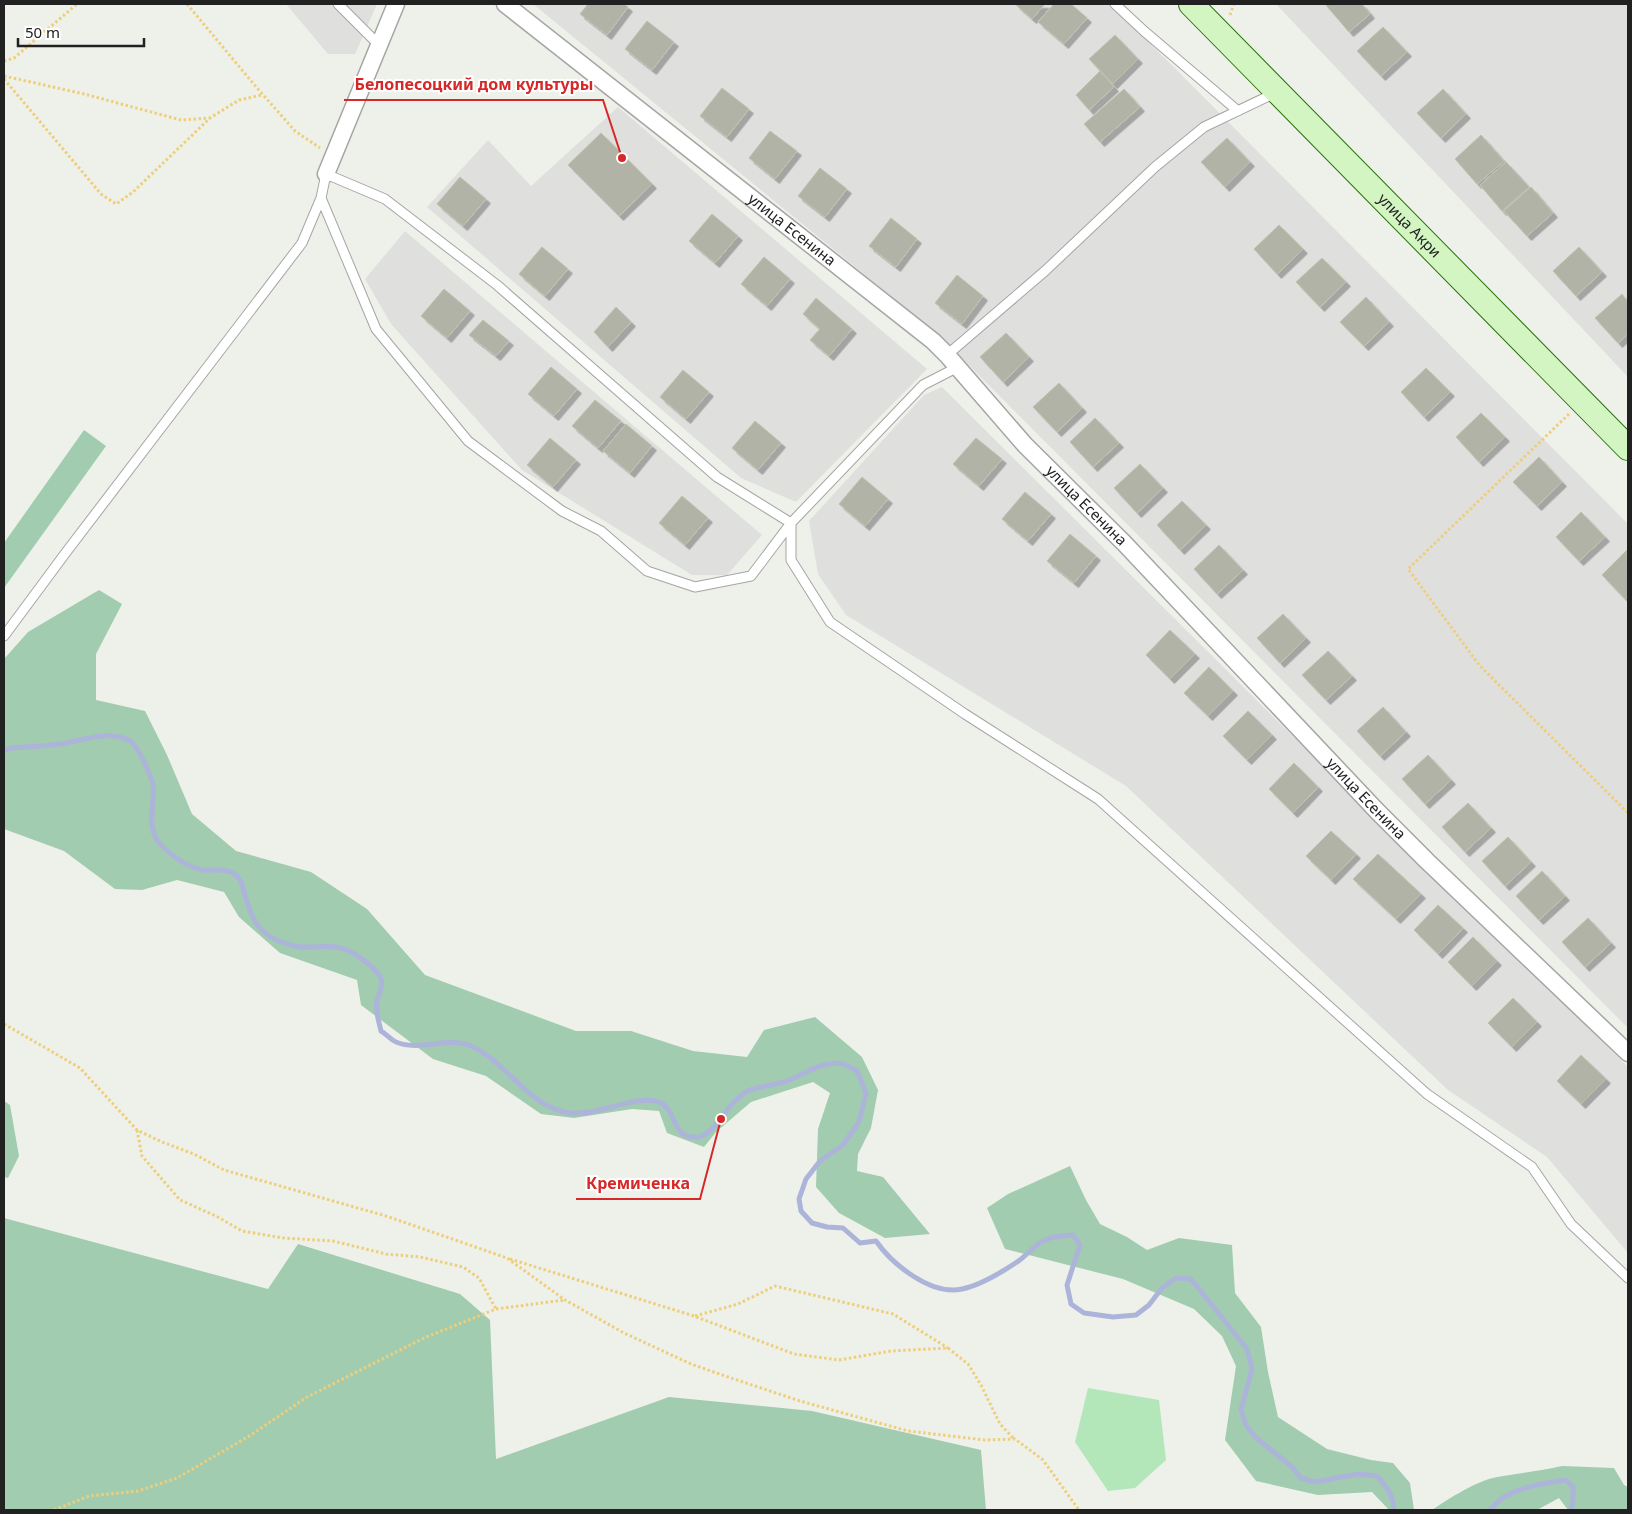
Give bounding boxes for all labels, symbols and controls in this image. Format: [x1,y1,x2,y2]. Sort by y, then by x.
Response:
scale bar [18,15,144,47]
text: 50 m [25,22,60,42]
callout: Белопесоцкий дом культуры [344,69,603,100]
text: Белопесоцкий дом культуры [355,73,593,95]
street label: улица Есенина [744,188,840,270]
street label: улица Акри [1374,189,1446,261]
street label: улица Есенина [1042,460,1132,550]
street label: улица Есенина [1323,753,1411,843]
callout: Кремиченка [576,1168,700,1199]
text: Кремиченка [586,1172,690,1194]

